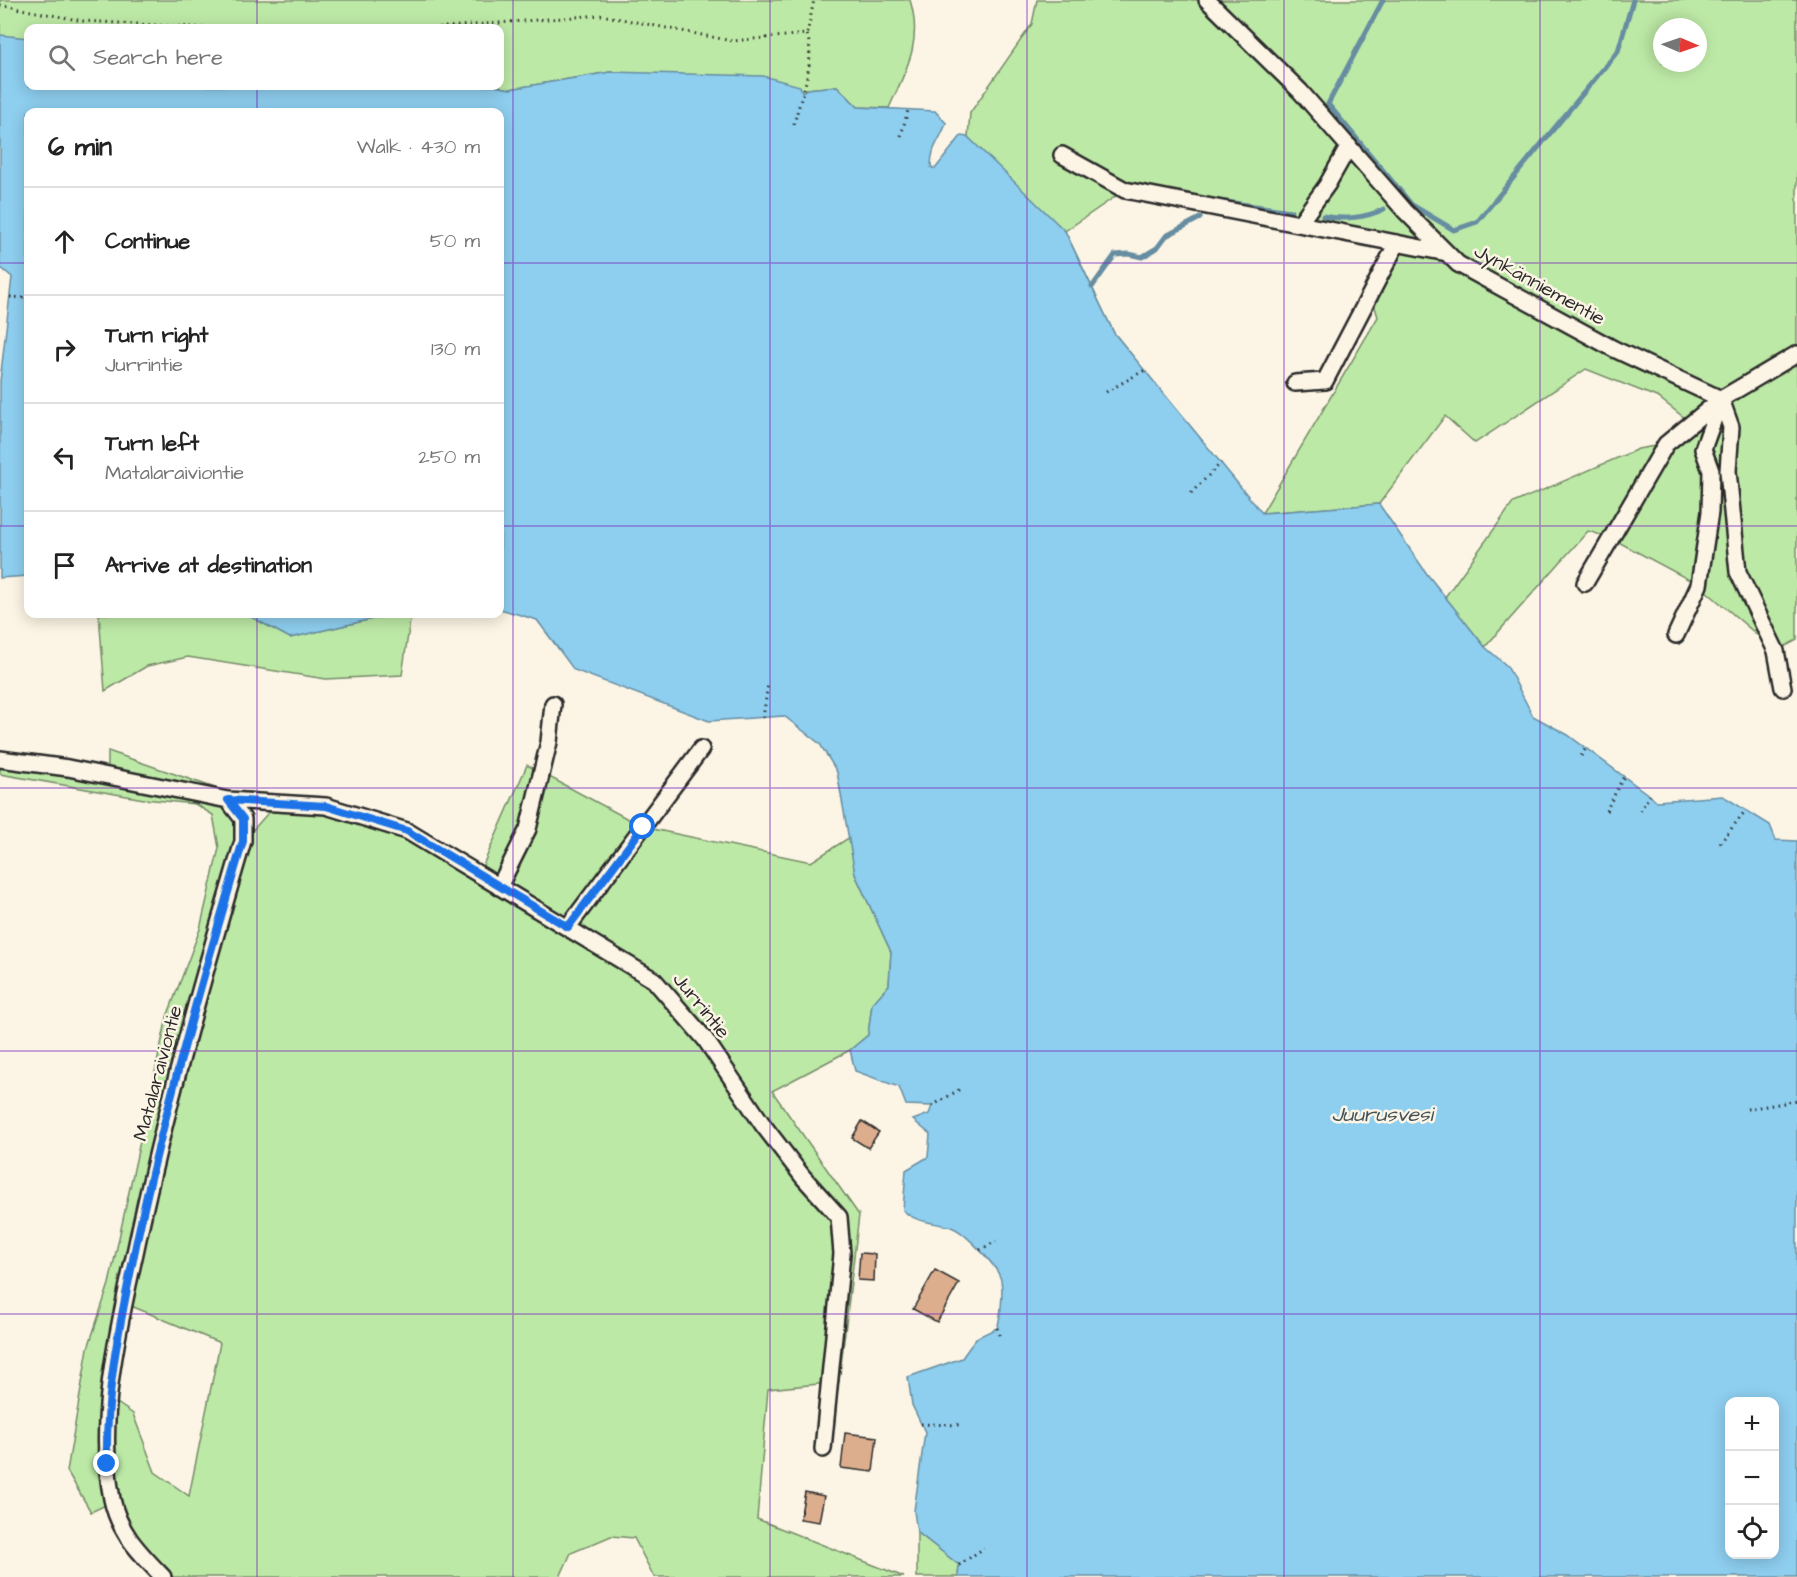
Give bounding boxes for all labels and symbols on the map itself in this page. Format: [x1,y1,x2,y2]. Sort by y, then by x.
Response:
north arrow [1653,18,1707,72]
street label: Jynkänniementie [1468,237,1610,334]
route start [629,813,655,839]
street label: Jurrintie [666,967,737,1045]
street label: Matalaraiviontie [126,1002,190,1144]
water label: Juurusvesi [1331,1100,1435,1129]
route end [93,1450,119,1476]

